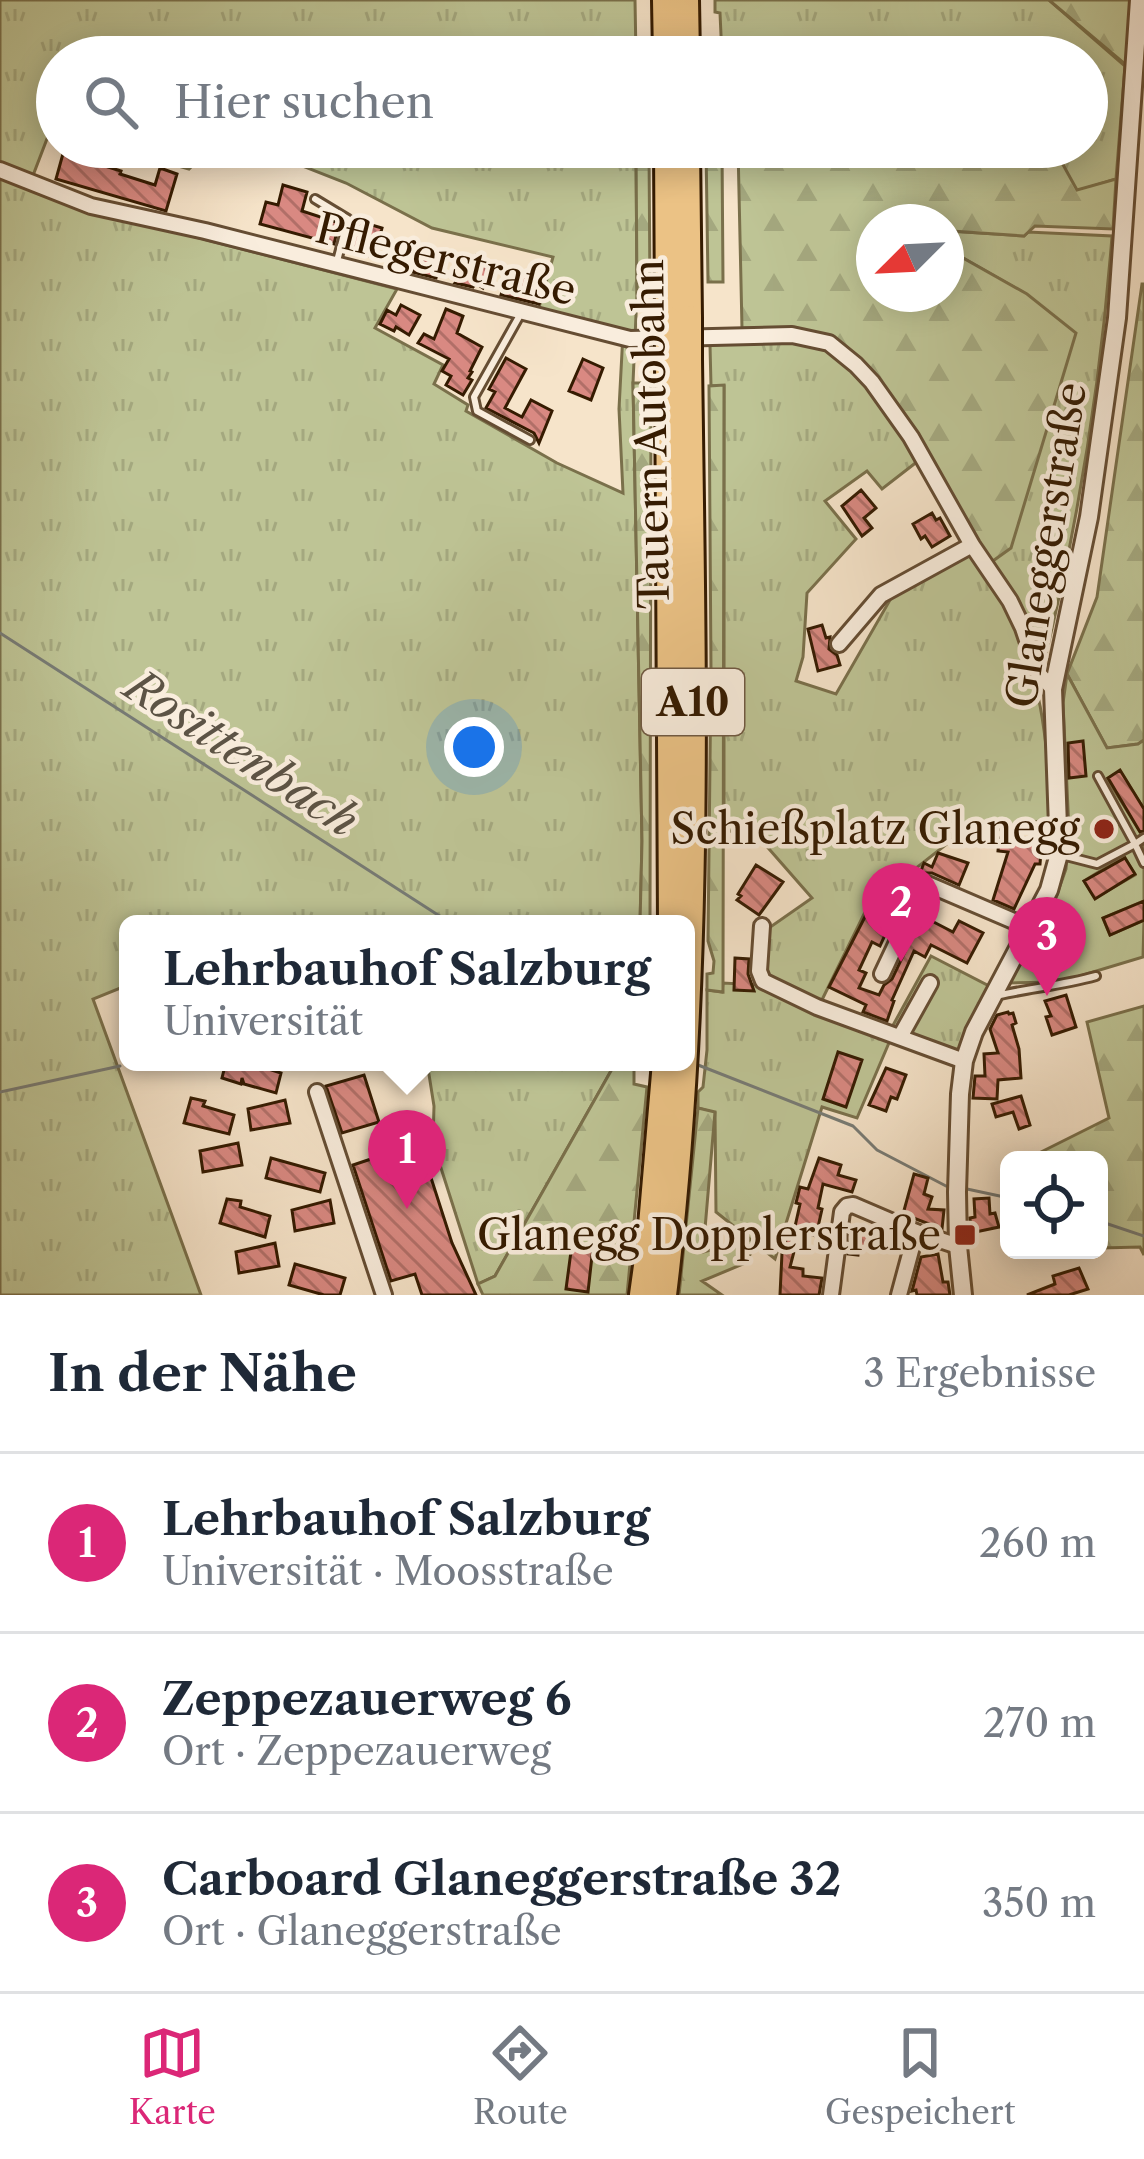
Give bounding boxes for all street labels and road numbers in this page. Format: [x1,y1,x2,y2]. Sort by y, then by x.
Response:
street label: Pflegerstraße [311,202,581,316]
street label: Tauern Autobahn [622,259,680,609]
street label: Glaneggerstraße [995,379,1097,711]
road number: A10 [642,669,744,735]

